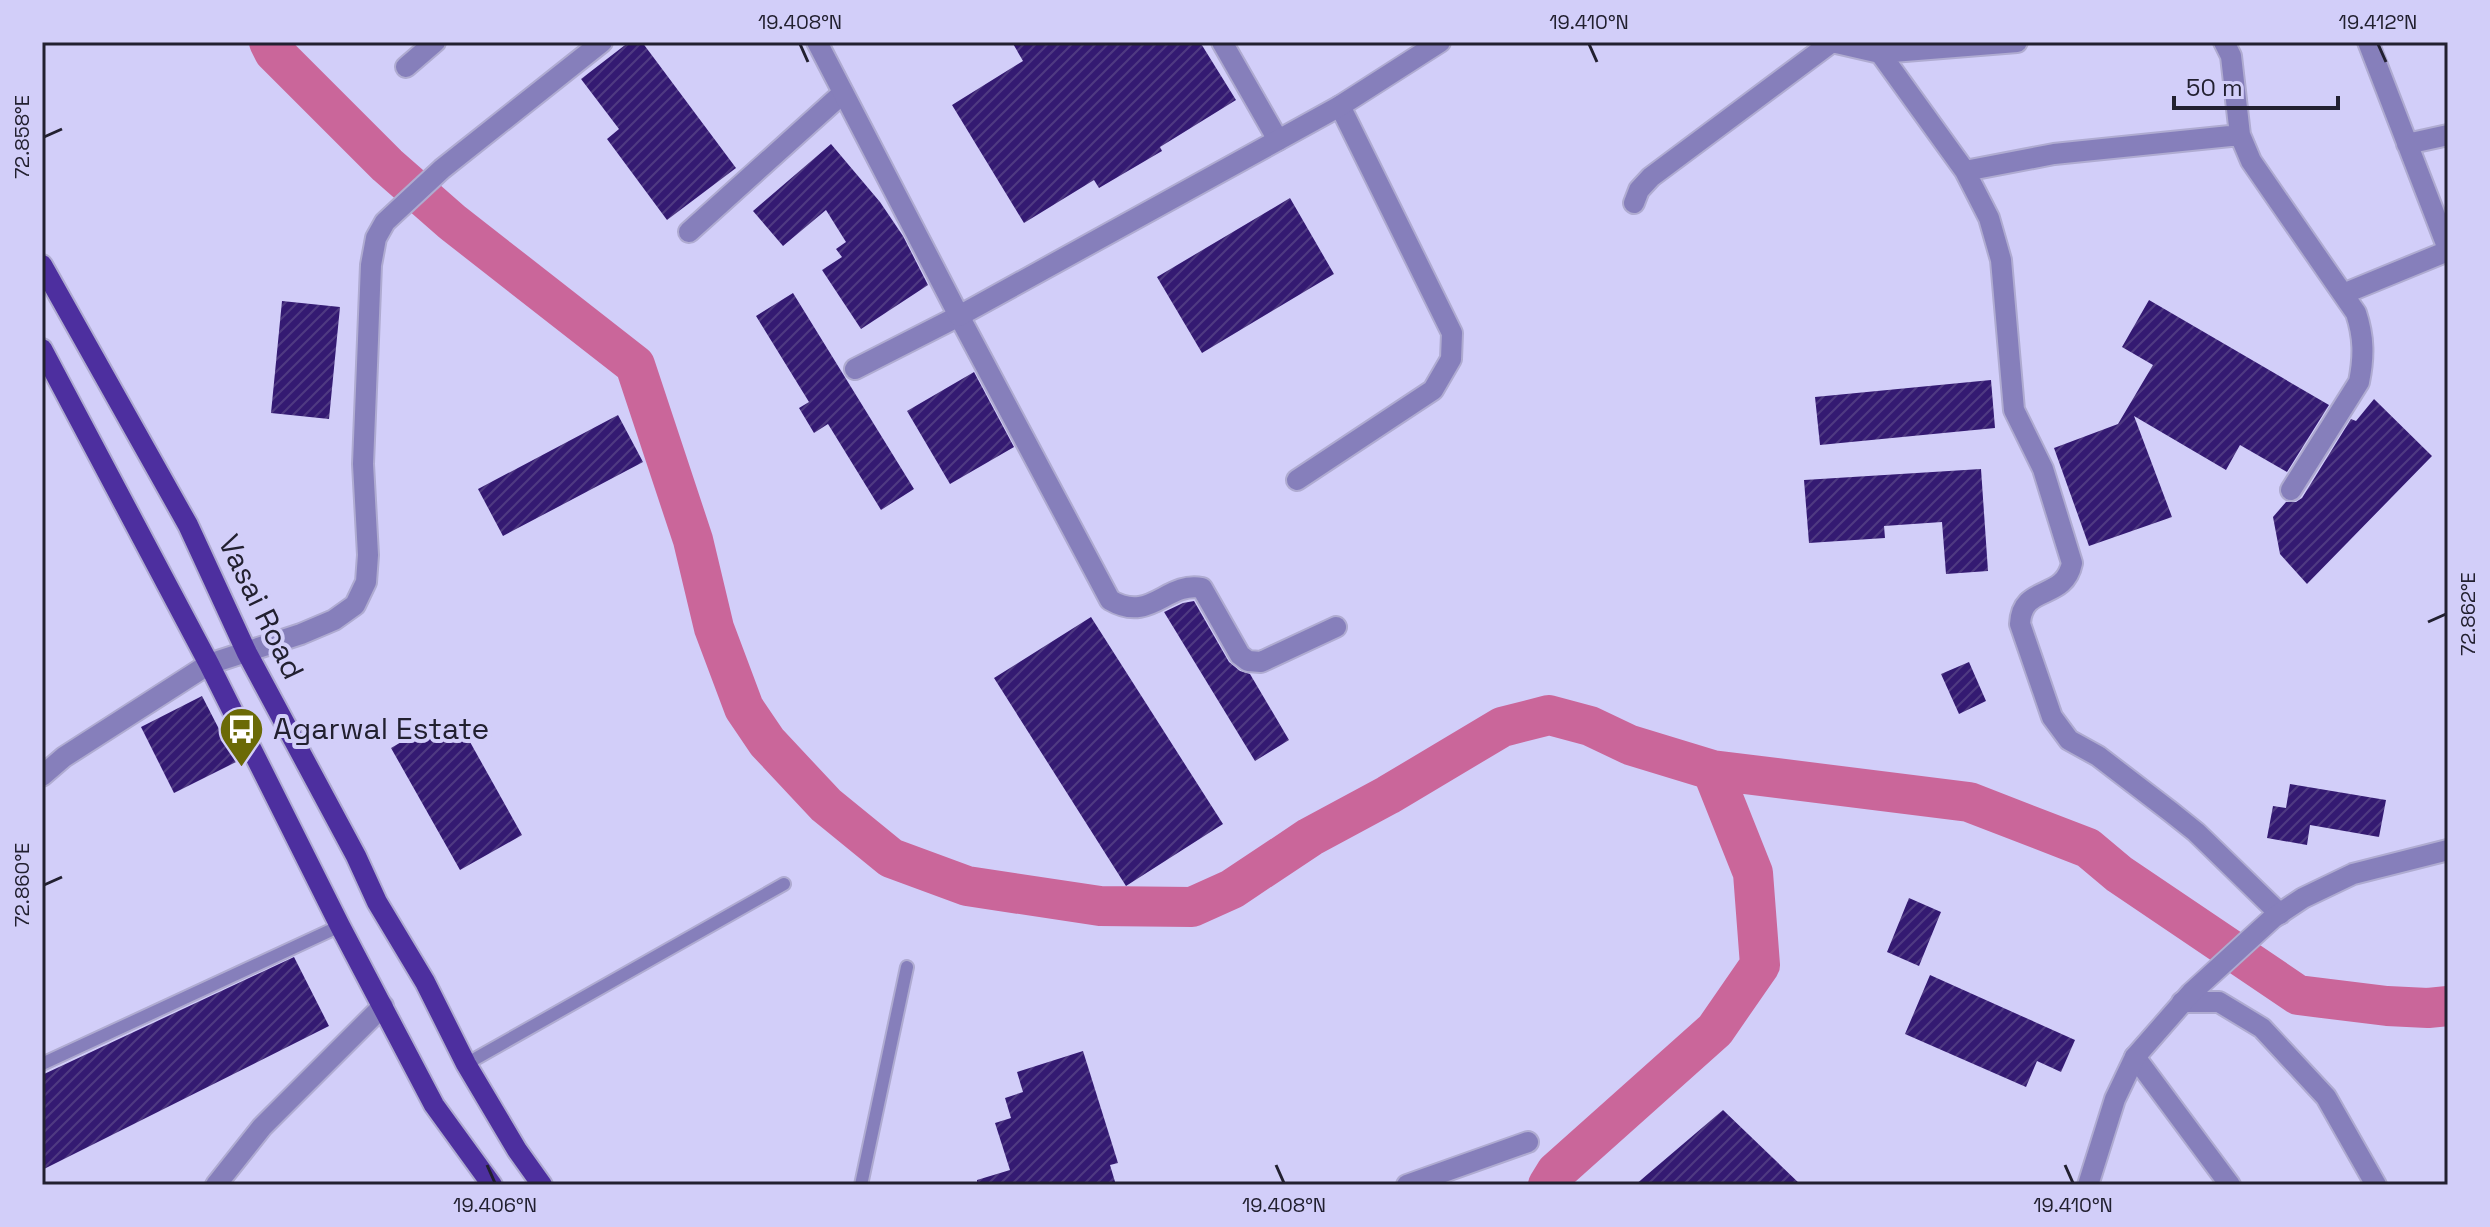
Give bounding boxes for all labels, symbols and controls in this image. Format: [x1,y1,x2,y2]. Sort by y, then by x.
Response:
text: 19.408°N [758,9,842,35]
text: 19.410°N [1549,9,1629,35]
text: 19.412°N [2339,9,2417,35]
scale bar [2174,60,2338,110]
text: 50 m [2186,72,2243,103]
text: 72.858°E [9,95,35,179]
street label: Vasai Road [210,528,313,686]
text: 72.862°E [2455,572,2481,656]
bus stop icon: Agarwal Estate [218,705,266,768]
place label: Agarwal Estate [273,709,489,748]
text: 72.860°E [9,843,35,927]
text: 19.406°N [453,1192,537,1218]
text: 19.408°N [1242,1192,1326,1218]
text: 19.410°N [2033,1192,2113,1218]

